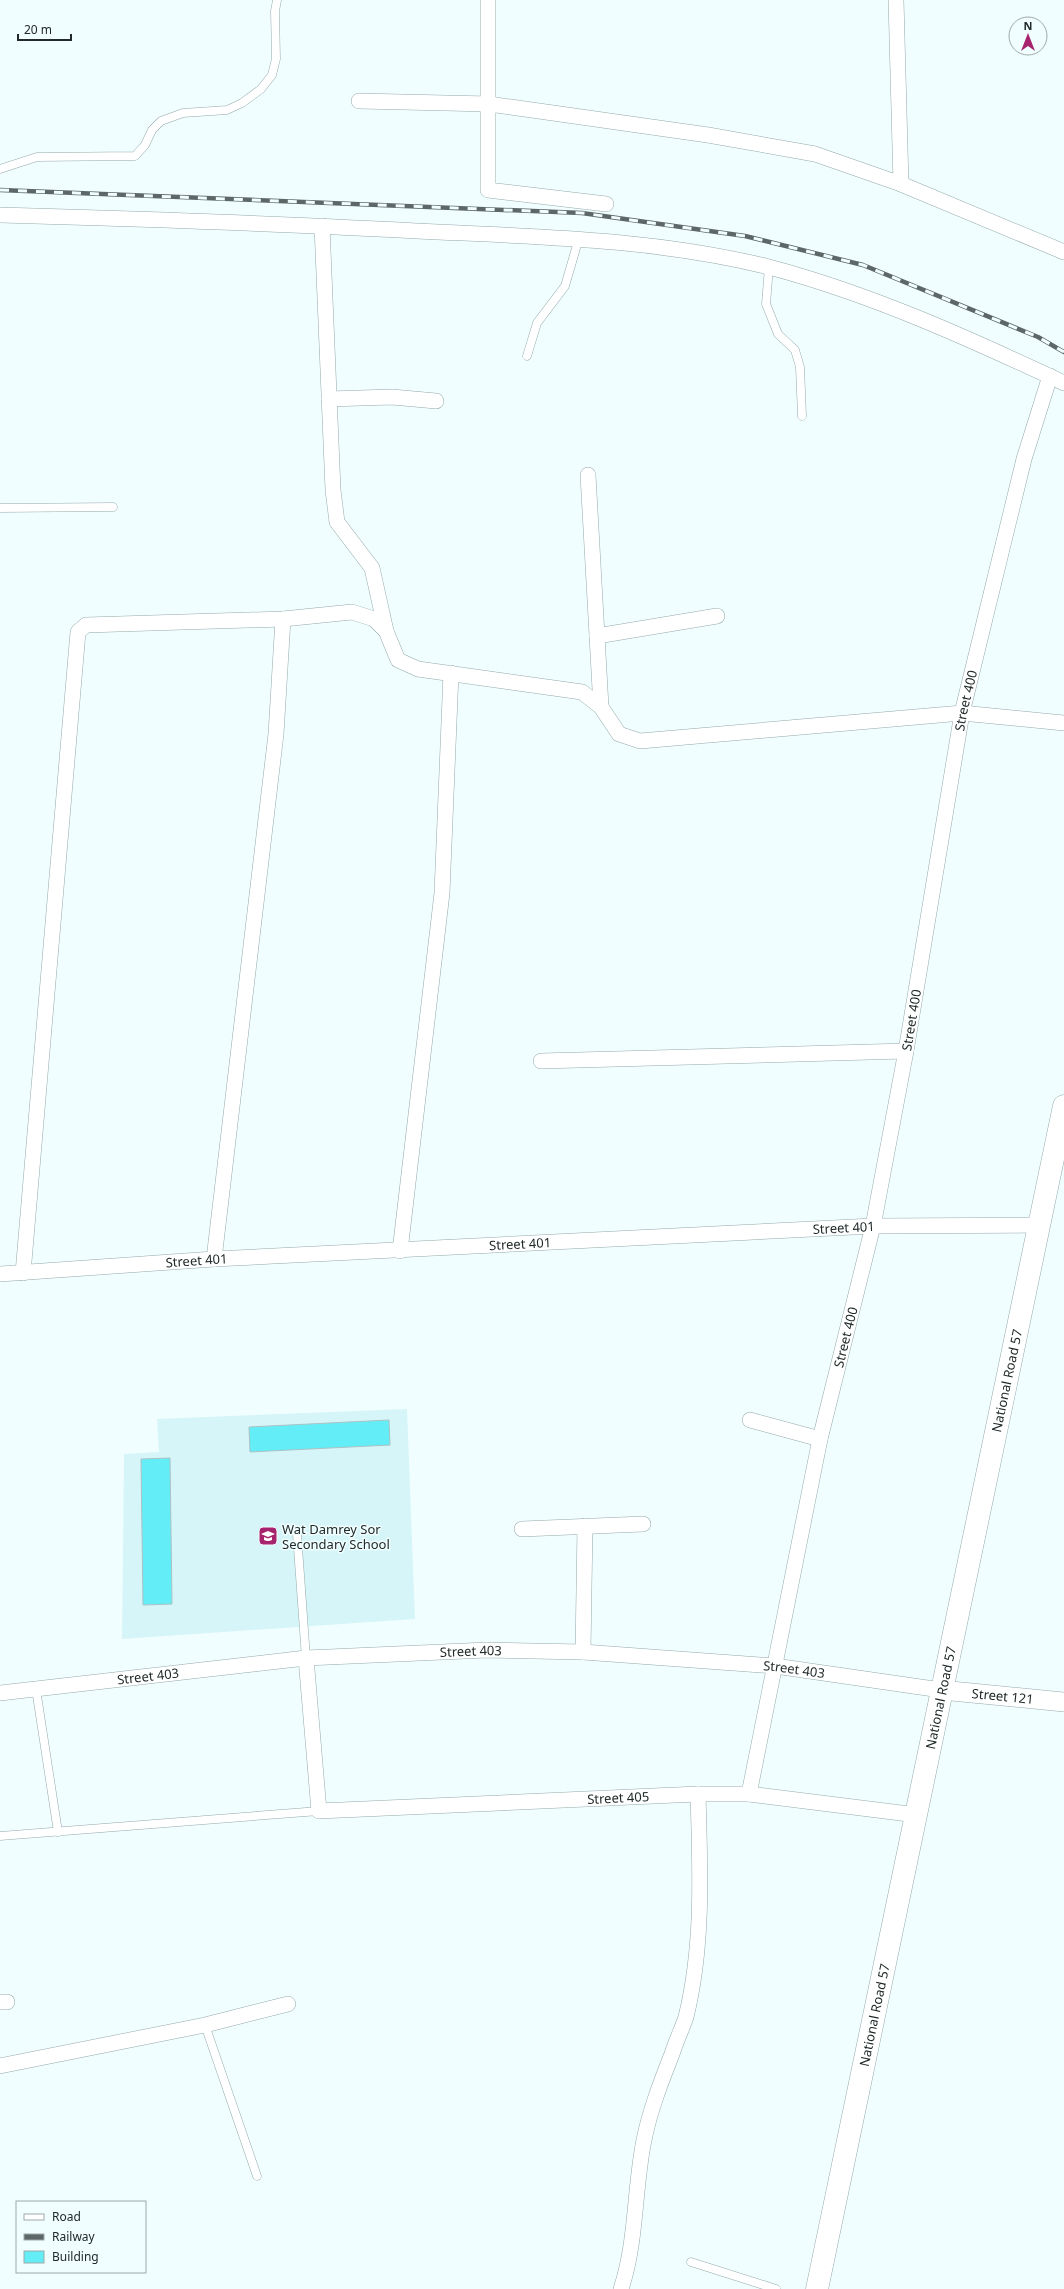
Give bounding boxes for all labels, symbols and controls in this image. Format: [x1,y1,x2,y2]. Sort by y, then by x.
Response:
scale bar [18,16,71,42]
north arrow [1008,16,1048,56]
text: N [1024,18,1032,33]
text: 20 m [24,21,52,38]
street label: Street 400 [950,668,981,732]
street label: Street 400 [897,988,925,1052]
street label: Street 401 [812,1217,875,1238]
street label: Street 401 [489,1233,552,1254]
street label: Street 401 [165,1249,228,1271]
street label: Street 400 [829,1305,862,1369]
street label: National Road 57 [987,1327,1026,1434]
place label: Wat Damrey Sor Secondary School [282,1520,390,1553]
school or university icon: Wat Damrey Sor Secondary School [257,1525,279,1547]
street label: Street 403 [439,1641,502,1661]
street label: National Road 57 [921,1645,960,1751]
street label: Street 403 [763,1656,826,1682]
street label: Street 403 [116,1664,180,1689]
street label: Street 121 [971,1684,1034,1708]
street label: Street 405 [587,1787,650,1808]
street label: National Road 57 [855,1962,894,2068]
legend [16,2201,146,2273]
text: Road [52,2208,81,2225]
text: Railway [52,2228,96,2245]
text: Building [52,2248,99,2265]

